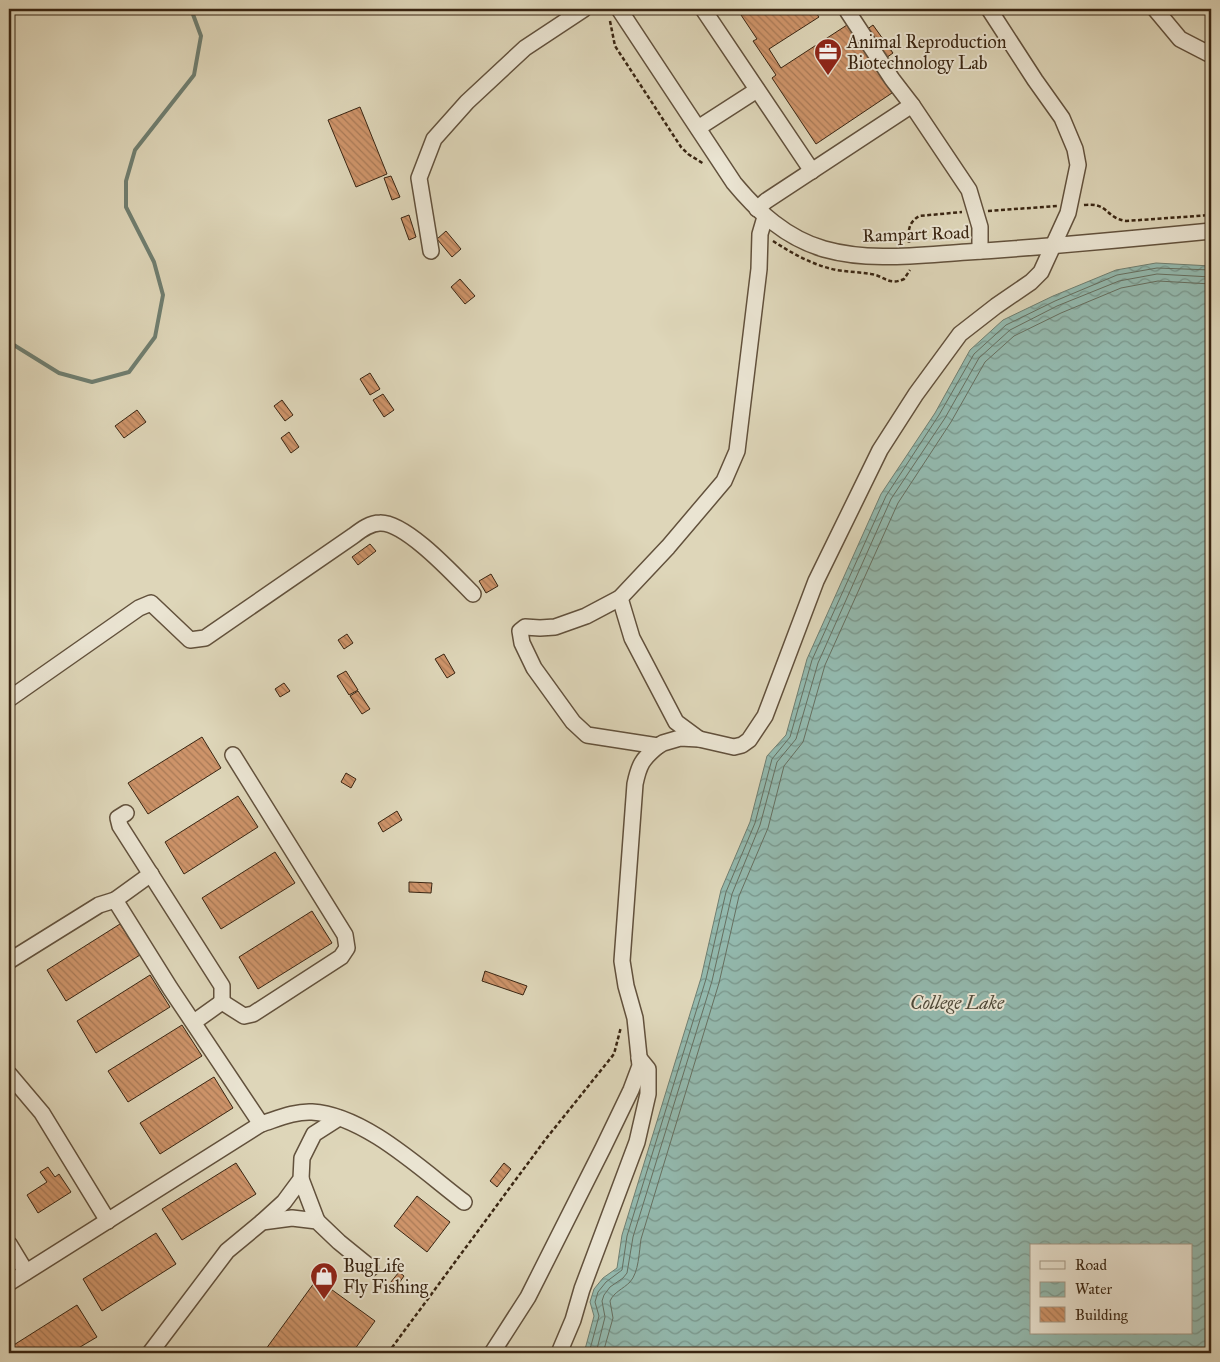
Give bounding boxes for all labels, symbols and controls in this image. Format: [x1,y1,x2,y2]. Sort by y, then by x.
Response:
place label: Animal Reproduction Biotechnology Lab [846,31,1007,75]
office icon: Animal Reproduction Biotechnology Lab [813,37,843,76]
street label: Rampart Road [862,221,970,247]
water label: College Lake [910,991,1005,1014]
legend [1030,1244,1192,1334]
place label: BugLife Fly Fishing [343,1255,429,1299]
text: Road [1075,1256,1107,1274]
shop icon: BugLife Fly Fishing [309,1261,339,1300]
text: Water [1075,1280,1112,1298]
text: Building [1075,1306,1129,1324]

